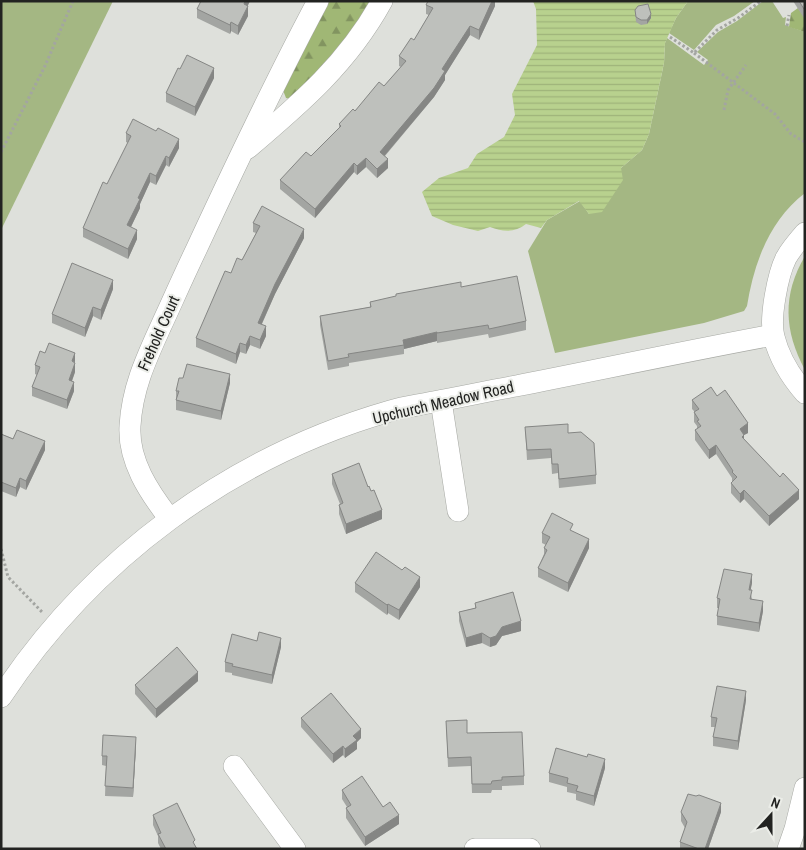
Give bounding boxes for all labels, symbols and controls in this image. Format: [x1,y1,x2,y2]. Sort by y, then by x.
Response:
street label: Frehold Court [132,292,185,374]
street label: Upchurch Meadow Road [370,375,516,429]
north arrow [746,790,796,840]
text: N [769,793,783,813]

